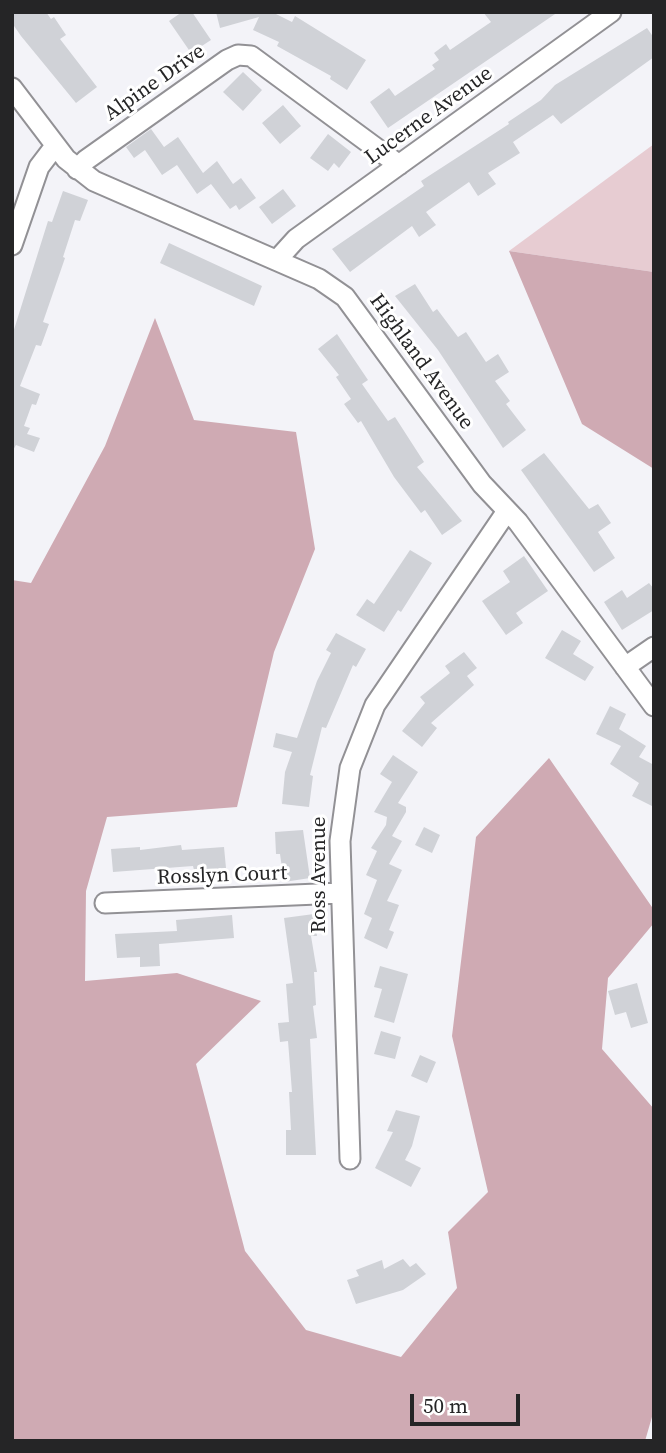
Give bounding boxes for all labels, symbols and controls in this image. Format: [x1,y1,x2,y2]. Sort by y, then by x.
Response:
street label: Alpine Drive [100,39,210,127]
street label: Lucerne Avenue [360,61,498,171]
street label: Highland Avenue [363,289,479,435]
street label: Ross Avenue [307,816,333,934]
street label: Rosslyn Court [156,861,288,891]
scale bar [414,1380,524,1424]
text: 50 m [423,1391,468,1420]

